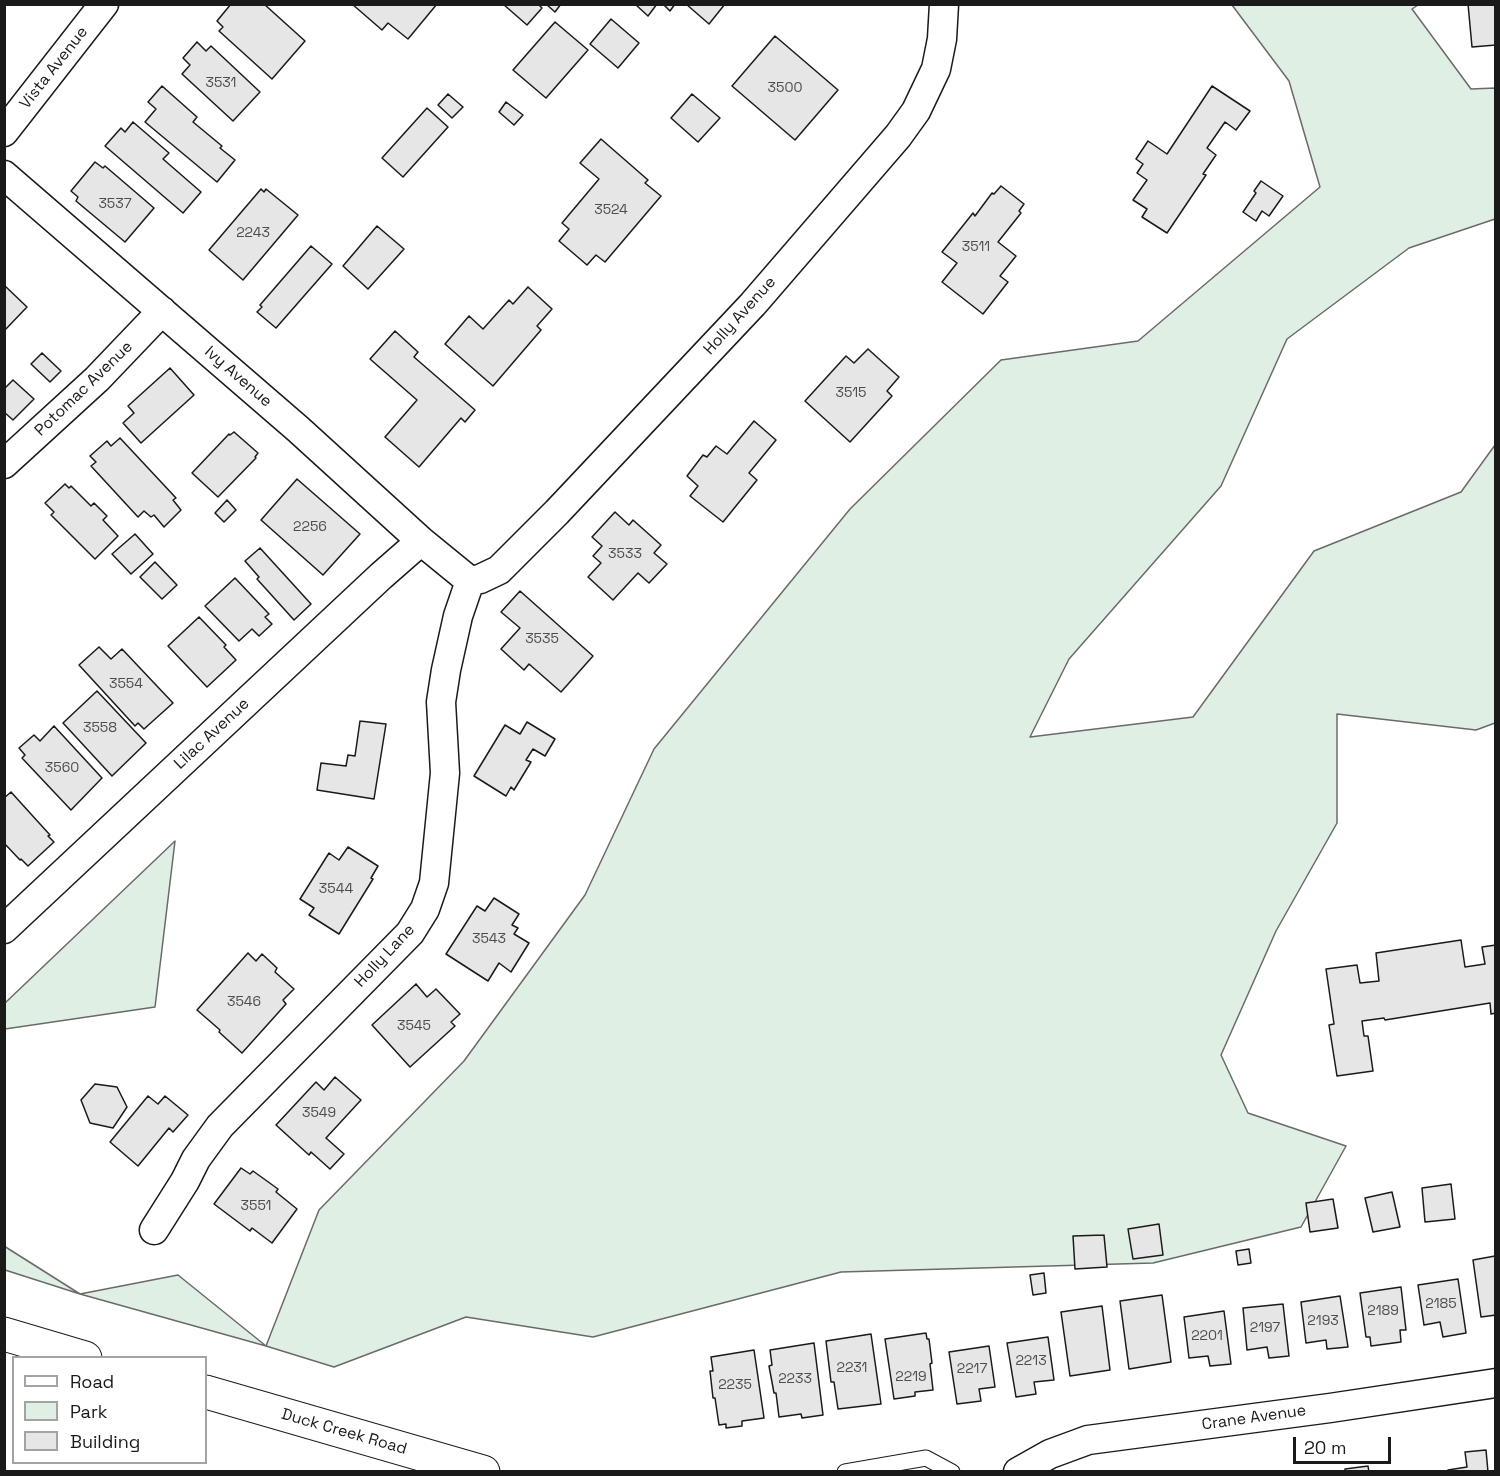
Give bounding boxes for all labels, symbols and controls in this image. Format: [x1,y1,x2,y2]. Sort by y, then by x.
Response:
street label: Vista Avenue [16,23,92,113]
house number: 3531 [206,75,236,91]
house number: 3500 [768,80,802,96]
house number: 3537 [98,196,132,212]
house number: 3524 [594,202,628,218]
house number: 2243 [236,225,270,241]
house number: 3511 [962,239,990,255]
street label: Holly Avenue [700,273,780,359]
street label: Potomac Avenue [31,337,137,441]
street label: Ivy Avenue [200,343,276,411]
house number: 3515 [836,385,866,401]
house number: 2256 [293,519,327,535]
house number: 3533 [608,546,642,562]
house number: 3535 [525,631,559,647]
house number: 3554 [109,676,143,692]
street label: Lilac Avenue [170,694,254,774]
house number: 3558 [83,720,117,736]
house number: 3560 [45,760,79,776]
house number: 3544 [319,881,353,897]
street label: Holly Lane [351,920,419,992]
house number: 3543 [472,931,506,947]
house number: 3546 [227,994,261,1010]
house number: 3545 [397,1018,431,1034]
house number: 3549 [302,1105,336,1121]
house number: 3551 [241,1198,271,1214]
house number: 2185 [1425,1296,1457,1312]
house number: 2189 [1367,1303,1399,1319]
house number: 2193 [1307,1313,1339,1329]
house number: 2197 [1250,1320,1280,1336]
house number: 2201 [1191,1328,1223,1344]
house number: 2213 [1015,1353,1047,1369]
legend [12,1356,207,1464]
house number: 2231 [837,1360,867,1376]
house number: 2217 [957,1361,987,1377]
house number: 2219 [895,1369,927,1385]
text: Road [70,1370,114,1393]
house number: 2233 [778,1371,812,1387]
house number: 2235 [718,1377,752,1393]
text: Park [70,1400,107,1423]
street label: Crane Avenue [1201,1401,1307,1435]
street label: Duck Creek Road [279,1405,409,1459]
scale bar [1296,1425,1394,1463]
text: Building [70,1430,140,1453]
text: 20 m [1304,1436,1347,1459]

